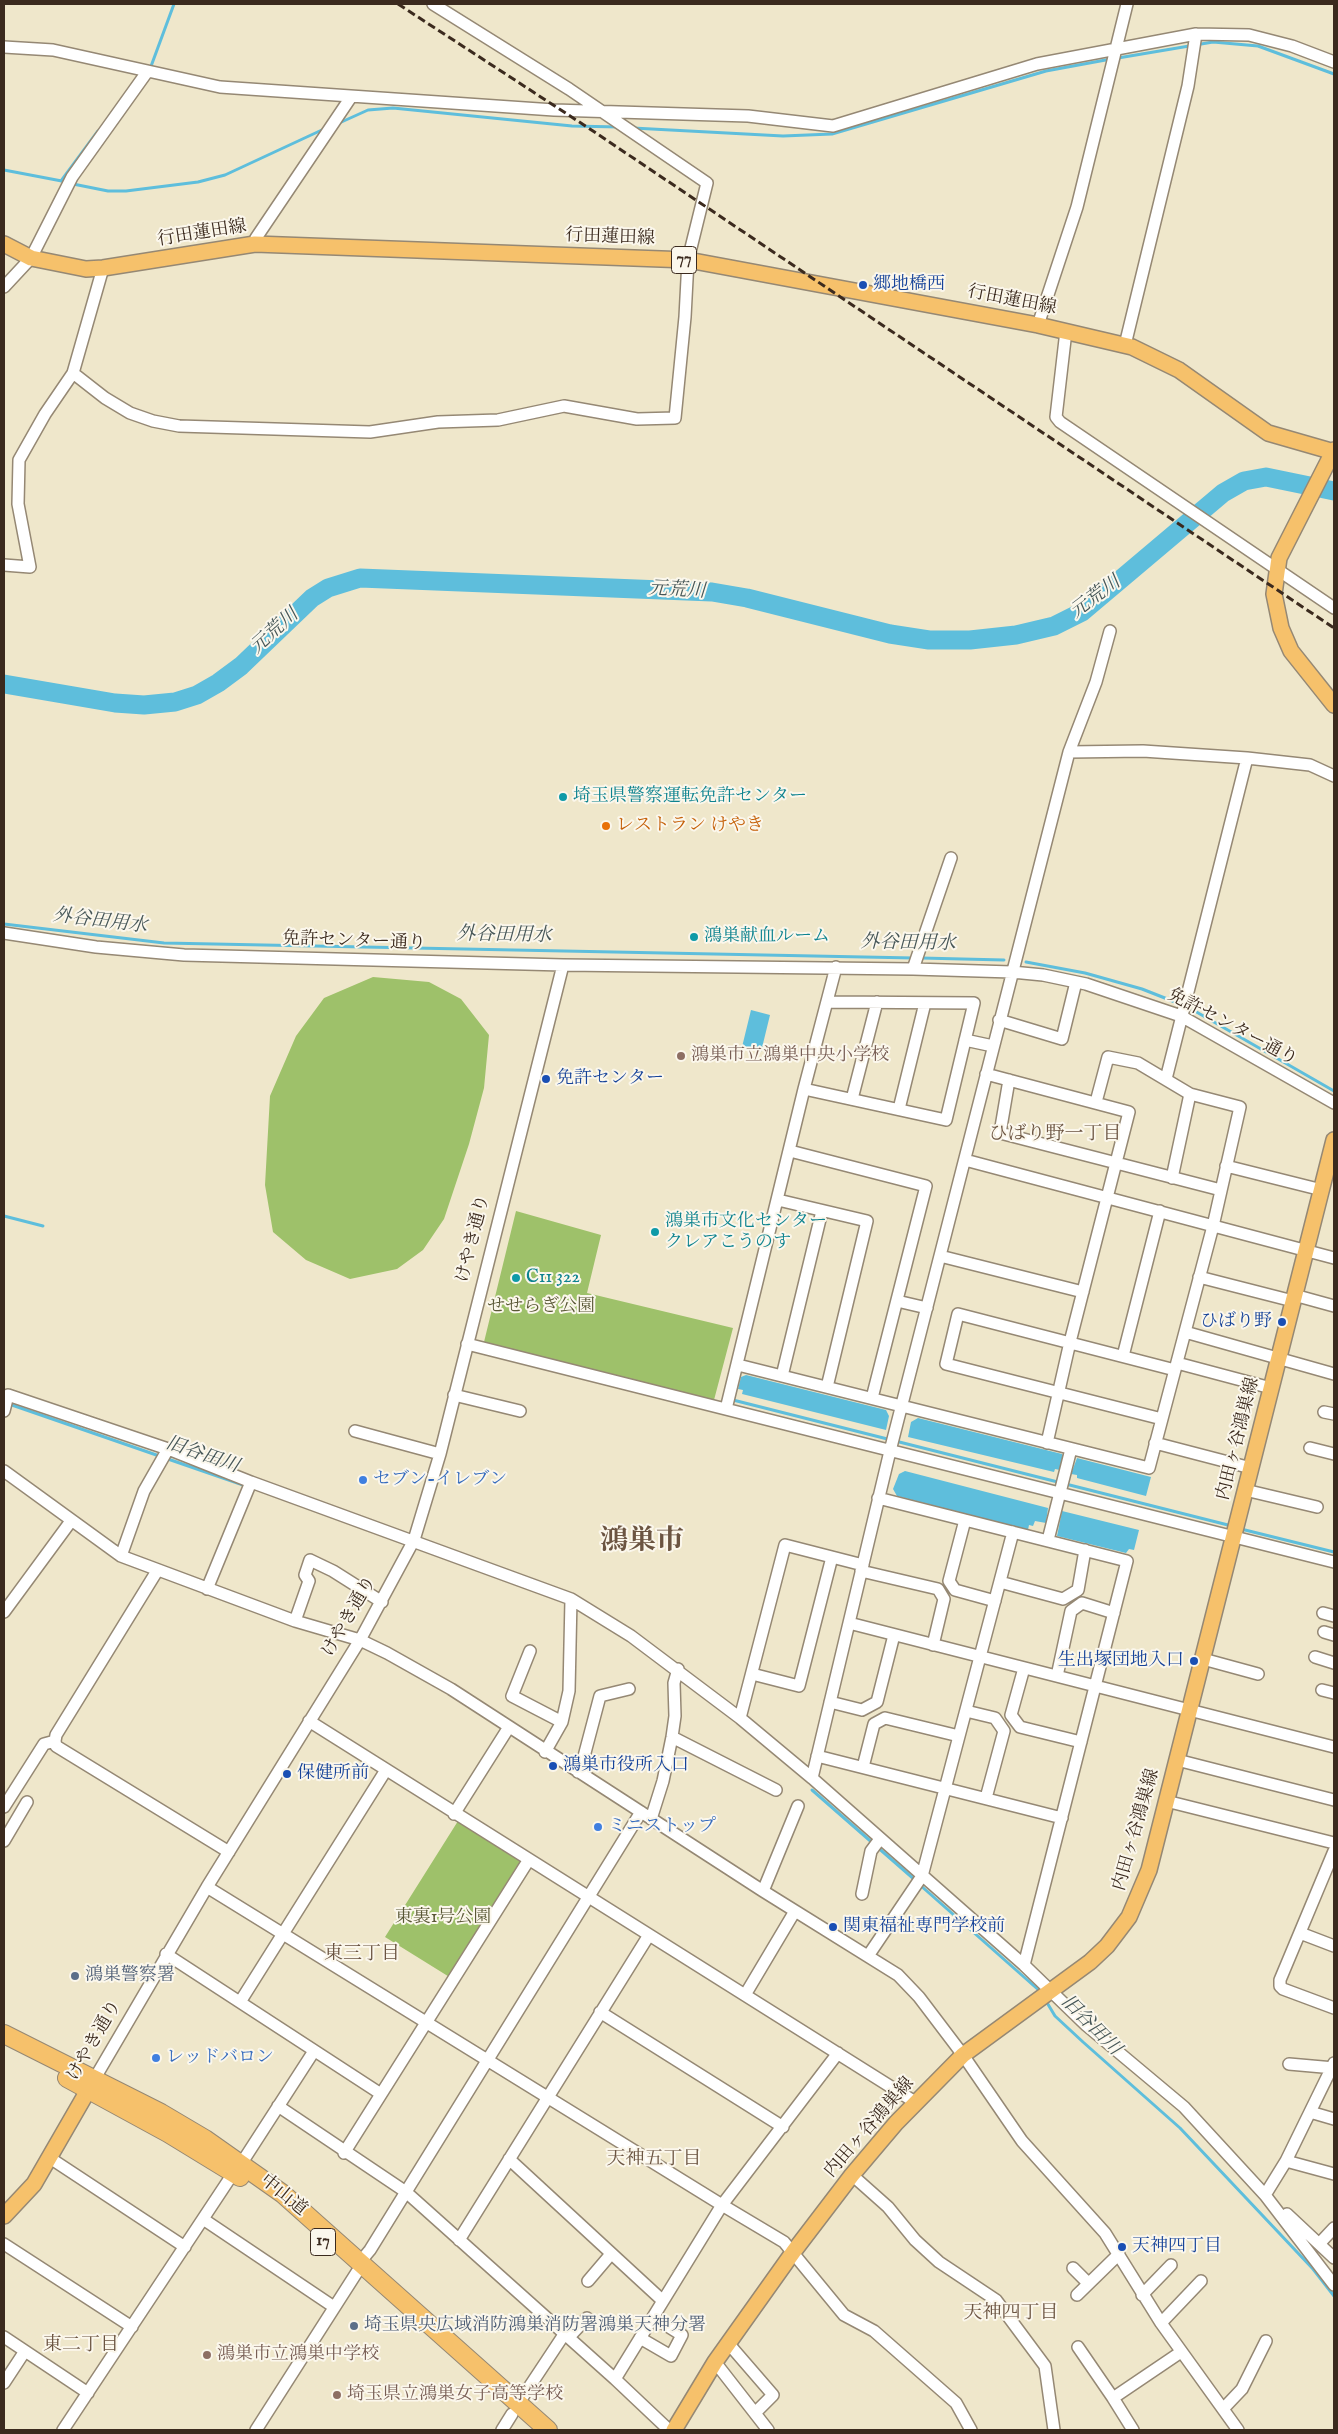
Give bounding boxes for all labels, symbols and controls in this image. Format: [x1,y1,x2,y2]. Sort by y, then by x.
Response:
street label: 行田蓮田線 [156,216,248,252]
street label: 行田蓮田線 [565,226,655,250]
road number: 77 [672,246,696,274]
place label: 郷地橋西 [873,274,945,296]
marker: 郷地橋西 [857,279,869,291]
street label: 行田蓮田線 [966,282,1058,320]
water label: 元荒川 [1066,572,1126,624]
water label: 元荒川 [648,578,706,604]
water label: 元荒川 [246,604,304,660]
place label: 埼玉県警察運転免許センター [573,786,807,808]
marker: 埼玉県警察運転免許センター [557,791,569,803]
place label: レストラン けやき [616,815,764,837]
marker: レストラン けやき [600,820,612,832]
water label: 外谷田用水 [51,905,149,939]
water label: 外谷田用水 [456,924,552,948]
place label: 鴻巣献血ルーム [704,926,830,948]
street label: 免許センター通り [282,929,426,955]
marker: 鴻巣献血ルーム [688,931,700,943]
water label: 外谷田用水 [860,932,956,956]
street label: 免許センター通り [1163,985,1301,1071]
place label: 鴻巣市立鴻巣中央小学校 [691,1045,889,1067]
marker: 鴻巣市立鴻巣中央小学校 [675,1050,687,1062]
place label: 免許センター [556,1068,664,1090]
marker: 免許センター [540,1073,552,1085]
district label: ひばり野一丁目 [989,1124,1121,1146]
street label: けやき通り [453,1193,495,1285]
place label: 鴻巣市文化センター クレアこうのす [665,1211,827,1254]
marker: 鴻巣市文化センター クレアこうのす [649,1226,661,1238]
place label: C11 322 [526,1267,580,1289]
marker: C11 322 [510,1272,522,1284]
park label: せせらぎ公園 [487,1296,595,1318]
place label: ひばり野 [1200,1311,1272,1333]
marker: ひばり野 [1276,1316,1288,1328]
street label: 内田ヶ谷鴻巣線 [1213,1375,1265,1503]
water label: 旧谷田川 [162,1433,242,1479]
place label: セブン-イレブン [373,1469,507,1491]
marker: セブン-イレブン [357,1474,369,1486]
district label: 鴻巣市 [600,1526,684,1560]
street label: けやき通り [318,1573,382,1661]
place label: 生出塚団地入口 [1058,1650,1184,1672]
marker: 生出塚団地入口 [1188,1655,1200,1667]
place label: 鴻巣市役所入口 [563,1755,689,1777]
marker: 鴻巣市役所入口 [547,1760,559,1772]
place label: 保健所前 [297,1763,369,1785]
street label: 内田ヶ谷鴻巣線 [1109,1766,1165,1894]
marker: 保健所前 [281,1768,293,1780]
place label: ミニストップ [608,1816,716,1838]
marker: ミニストップ [592,1821,604,1833]
park label: 東裏1号公園 [395,1907,491,1929]
place label: 関東福祉専門学校前 [843,1916,1005,1938]
marker: 関東福祉専門学校前 [827,1921,839,1933]
district label: 東三丁目 [324,1944,400,1966]
place label: 鴻巣警察署 [85,1965,175,1987]
marker: 鴻巣警察署 [69,1970,81,1982]
water label: 旧谷田川 [1055,1991,1125,2061]
street label: けやき通り [63,1997,127,2085]
place label: レッドバロン [166,2047,274,2069]
marker: レッドバロン [150,2052,162,2064]
street label: 内田ヶ谷鴻巣線 [821,2073,919,2183]
district label: 天神五丁目 [607,2149,701,2171]
street label: 中山道 [255,2171,311,2221]
road number: 17 [310,2228,336,2256]
place label: 天神四丁目 [1132,2236,1222,2258]
marker: 天神四丁目 [1116,2241,1128,2253]
district label: 天神四丁目 [964,2303,1058,2325]
place label: 埼玉県央広域消防鴻巣消防署鴻巣天神分署 [364,2315,706,2337]
marker: 埼玉県央広域消防鴻巣消防署鴻巣天神分署 [348,2320,360,2332]
district label: 東二丁目 [43,2335,119,2357]
place label: 鴻巣市立鴻巣中学校 [217,2344,379,2366]
marker: 鴻巣市立鴻巣中学校 [201,2349,213,2361]
place label: 埼玉県立鴻巣女子高等学校 [347,2384,563,2406]
marker: 埼玉県立鴻巣女子高等学校 [331,2389,343,2401]

